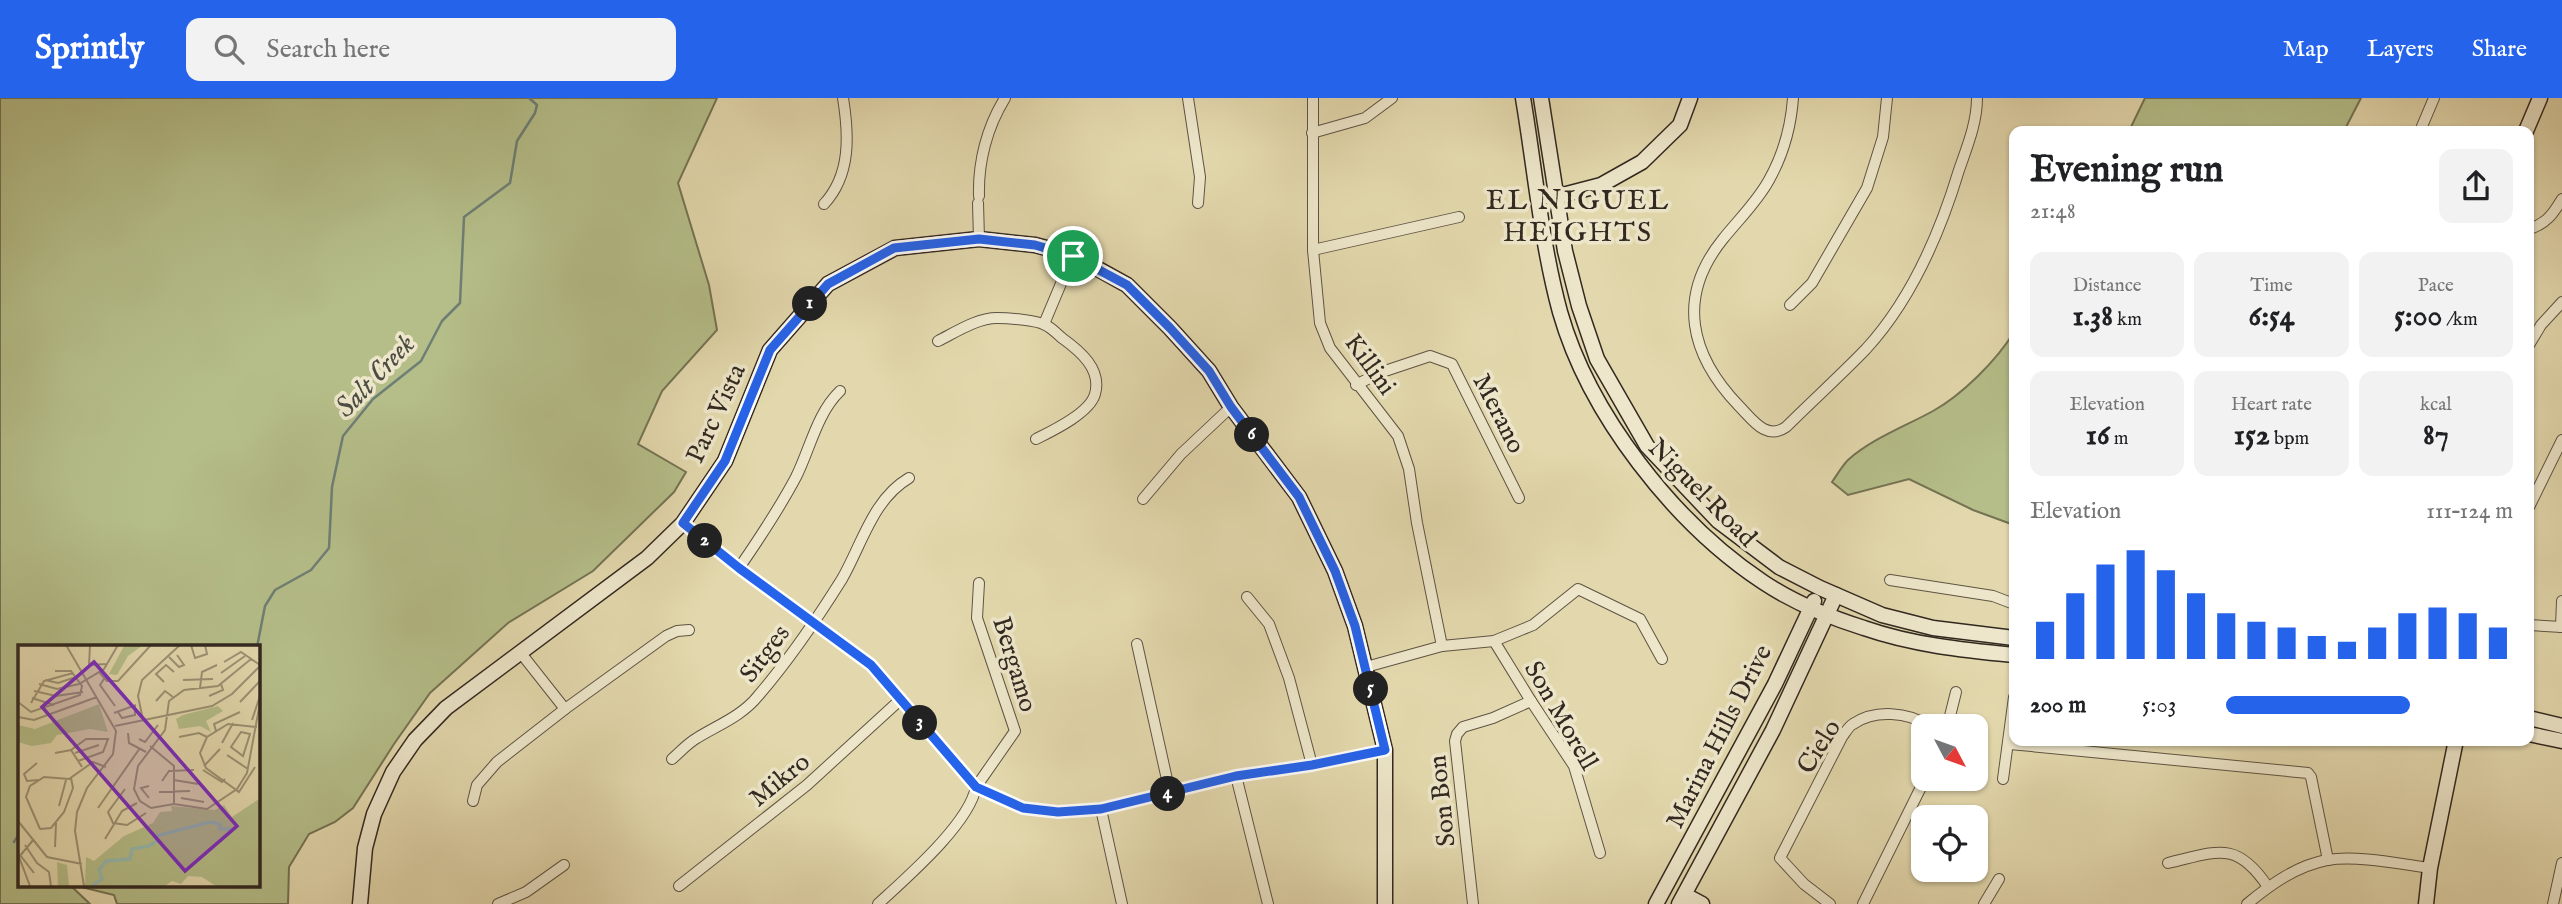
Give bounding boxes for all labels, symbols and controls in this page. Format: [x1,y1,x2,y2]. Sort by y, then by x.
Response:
search box [186,18,676,81]
text: Sprintly [35,28,144,70]
icon: search [210,30,248,68]
text: Search here [266,33,390,66]
text: Map [2283,34,2329,65]
text: Layers [2367,34,2434,65]
text: Share [2472,34,2527,65]
text: Evening run [2030,147,2224,195]
button: share [2439,149,2513,223]
district label: EL NIGUEL HEIGHTS [1486,184,1670,251]
text: 21:48 [2030,197,2076,226]
pin [1043,226,1103,286]
icon: arrive [1054,237,1092,275]
text: Distance [2073,274,2142,298]
text: Time [2250,274,2293,298]
text: Pace [2418,274,2454,298]
pin: 1 [792,286,828,322]
text: 1 [806,291,813,315]
text: 1.38 [2072,298,2113,336]
text: 6:54 [2248,298,2295,336]
text: 5:00 [2394,298,2442,336]
text: km [2113,308,2142,332]
text: /km [2442,308,2478,332]
water label: Salt Creek [329,328,423,426]
street label: Killini [1337,328,1403,402]
street label: Parc Vista [679,358,754,469]
street label: Merano [1465,368,1533,459]
text: Elevation [2069,393,2145,417]
text: Heart rate [2231,393,2312,417]
text: kcal [2420,393,2452,417]
text: 16 [2086,417,2110,455]
text: 152 [2234,417,2270,455]
text: 87 [2423,417,2449,455]
pin: 6 [1234,418,1270,452]
text: 6 [1247,422,1256,446]
text: m [2110,427,2129,451]
text: bpm [2270,427,2309,451]
street label: Niguel Road [1641,432,1763,554]
text: Elevation [2030,497,2121,526]
text: 111–124 m [2426,497,2513,526]
pin: 2 [688,524,722,558]
text: 2 [700,528,709,552]
street label: Bergamo [984,613,1045,716]
street label: Sitges [733,618,798,690]
street label: Marina Hills Drive [1659,639,1780,834]
inset map [18,645,259,886]
street label: Son Morell [1516,655,1606,777]
pin: 5 [1354,672,1388,706]
text: 5 [1367,676,1374,700]
text: 200 m [2030,691,2086,720]
text: 5:03 [2142,691,2176,720]
pin: 3 [902,706,937,740]
text: 3 [916,710,923,734]
street label: Cielo [1790,713,1849,780]
north arrow [1911,714,1988,791]
map controls [1911,714,1988,882]
street label: Mikro [743,746,817,815]
street label: Son Bon [1421,753,1464,848]
pin: 4 [1150,776,1186,812]
text: 4 [1163,781,1172,805]
button: locate [1911,805,1988,882]

